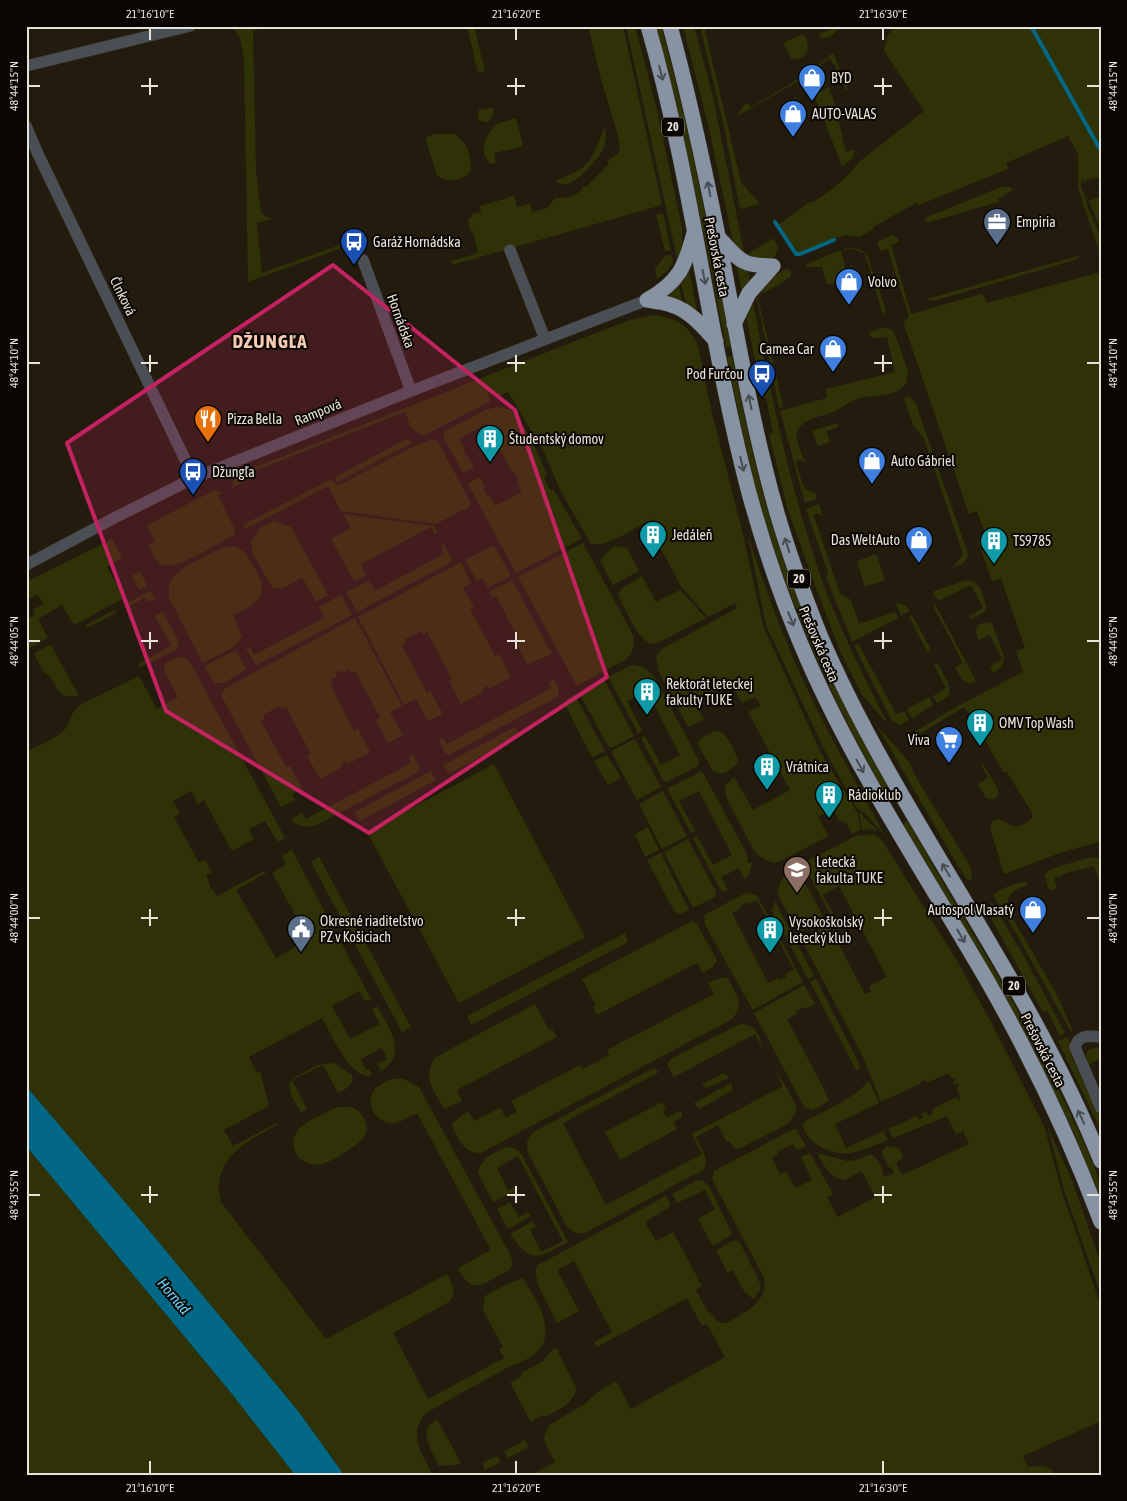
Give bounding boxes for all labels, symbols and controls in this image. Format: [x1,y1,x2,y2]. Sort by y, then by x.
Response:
text: 21°16'10"E [126,7,174,21]
text: 21°16'20"E [492,7,540,21]
text: 21°16'30"E [859,7,907,21]
text: 48°44'15"N [7,61,21,111]
text: 48°44'15"N [1106,61,1120,111]
shop icon: BYD [797,63,827,102]
one-way arrow [656,65,666,81]
place label: BYD [831,70,852,86]
shop icon: AUTO-VALAS [778,99,808,138]
place label: AUTO-VALAS [812,106,876,122]
road number: 20 [662,118,684,136]
one-way arrow [703,182,713,198]
office icon: Empiria [982,207,1012,246]
place label: Empiria [1016,214,1056,230]
street label: Prešovská cesta [701,216,733,298]
bus stop icon: Garáž Hornádska [339,227,369,266]
place label: Garáž Hornádska [373,234,461,250]
shop icon: Volvo [834,267,864,306]
one-way arrow [699,268,709,284]
street label: Člnková [107,274,140,318]
place label: Volvo [868,274,897,290]
street label: Hornádska [384,292,418,350]
district label: DŽUNGĽA [233,330,307,352]
shop icon: Camea Car [818,334,848,373]
text: 48°44'10"N [7,338,21,388]
text: 48°44'10"N [1106,338,1120,388]
place label: Camea Car [759,341,815,357]
bus stop icon: Pod Furčou [747,359,777,398]
place label: Pod Furčou [686,366,743,382]
one-way arrow [745,394,754,410]
street label: Rampová [292,395,344,429]
restaurant icon: Pizza Bella [193,404,223,443]
place label: Pizza Bella [227,411,282,427]
building icon: Študentský domov [475,424,505,463]
place label: Študentský domov [509,431,604,447]
shop icon: Auto Gábriel [857,446,887,485]
place label: Auto Gábriel [891,453,955,469]
one-way arrow [738,456,747,472]
bus stop icon: Džungľa [178,457,208,496]
place label: Džungľa [212,464,255,480]
building icon: Jedáleň [638,520,668,559]
shop icon: Das WeltAuto [904,525,934,564]
building icon: TS9785 [979,526,1009,565]
place label: Jedáleň [672,527,713,543]
place label: Das WeltAuto [831,532,900,548]
place label: TS9785 [1013,533,1051,549]
one-way arrow [782,537,791,553]
road number: 20 [788,570,810,588]
street label: Prešovská cesta [796,604,842,684]
one-way arrow [786,611,796,626]
text: 48°44'05"N [7,616,21,666]
text: 48°44'05"N [1106,616,1120,666]
place label: Rektorát leteckej fakulty TUKE [666,676,753,708]
building icon: Rektorát leteckej fakulty TUKE [632,677,662,716]
building icon: OMV Top Wash [965,708,995,747]
place label: OMV Top Wash [999,715,1074,731]
supermarket icon: Viva [934,725,964,764]
place label: Viva [908,732,930,748]
building icon: Vrátnica [752,752,782,791]
one-way arrow [856,758,866,773]
place label: Vrátnica [786,759,829,775]
building icon: Rádioklub [814,780,844,819]
place label: Rádioklub [848,787,902,803]
place label: Letecká fakulta TUKE [816,854,883,886]
school or university icon: Letecká fakulta TUKE [782,855,812,894]
one-way arrow [941,864,951,878]
text: 48°44'00"N [7,893,21,943]
text: 48°44'00"N [1106,893,1120,943]
shop icon: Autospol Vlasatý [1018,895,1048,934]
place label: Autospol Vlasatý [928,902,1014,918]
place label: Okresné riaditeľstvo PZ v Košiciach [320,913,424,945]
public building icon: Okresné riaditeľstvo PZ v Košiciach [286,914,316,953]
place label: Vysokoškolský letecký klub [789,914,864,946]
building icon: Vysokoškolský letecký klub [755,915,785,954]
one-way arrow [956,928,966,943]
road number: 20 [1003,976,1025,996]
street label: Prešovská cesta [1017,1010,1069,1090]
one-way arrow [1076,1110,1086,1125]
text: 48°43'55"N [7,1170,21,1220]
text: 48°43'55"N [1106,1170,1120,1220]
water label: Hornád [154,1275,194,1317]
text: 21°16'10"E [126,1481,174,1495]
text: 21°16'20"E [492,1481,540,1495]
text: 21°16'30"E [859,1481,907,1495]

